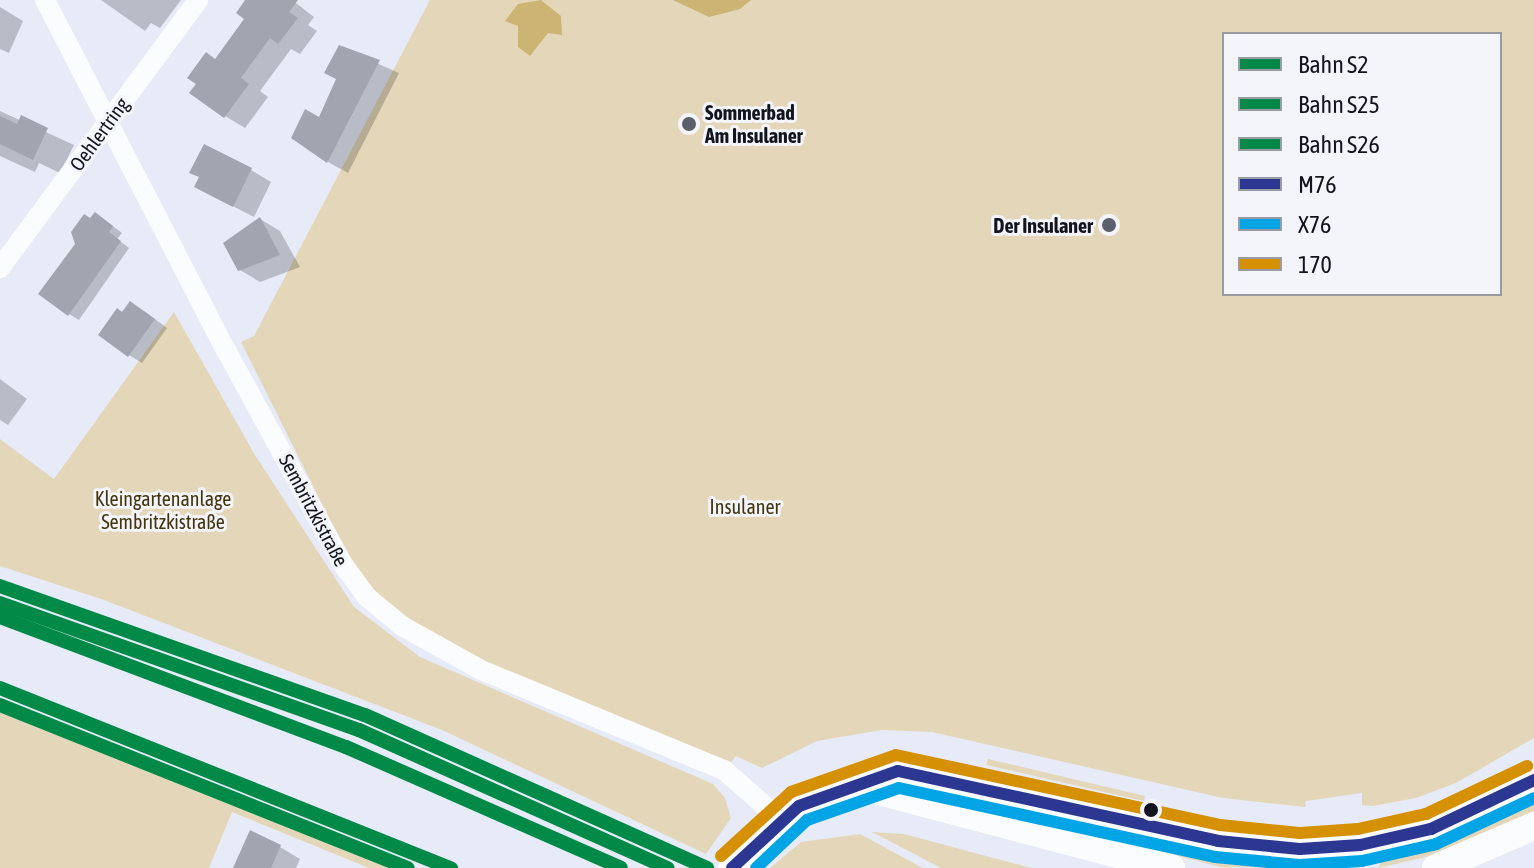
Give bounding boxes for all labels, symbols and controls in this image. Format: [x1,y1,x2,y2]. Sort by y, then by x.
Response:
legend [1222,32,1502,296]
text: Bahn S2 [1298,51,1368,78]
text: Bahn S25 [1298,91,1380,118]
street label: Oehlertring [64,93,134,175]
place label: Sommerbad Am Insulaner [705,100,803,147]
marker: Sommerbad Am Insulaner [680,115,698,133]
text: Bahn S26 [1298,131,1380,158]
text: M76 [1298,171,1337,198]
text: X76 [1298,211,1331,238]
place label: Der Insulaner [993,213,1093,237]
marker: Der Insulaner [1100,216,1118,234]
text: 170 [1298,251,1332,278]
street label: Sembritzkistraße [274,450,354,570]
park label: Kleingartenanlage Sembritzkistraße [95,486,231,533]
park label: Insulaner [710,494,780,518]
unlabelled marker [1143,802,1159,818]

